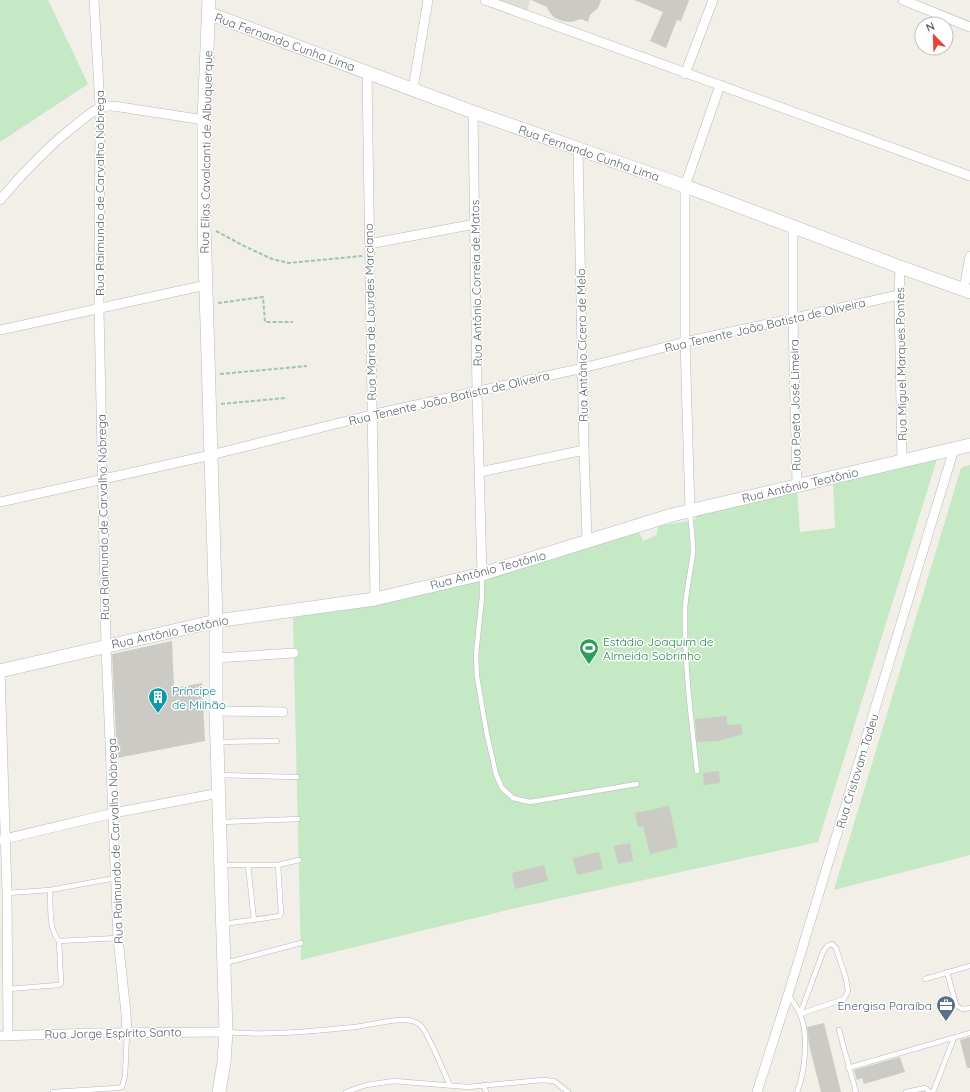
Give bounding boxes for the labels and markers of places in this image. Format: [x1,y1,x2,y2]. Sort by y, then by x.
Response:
place label: Estádio Joaquim de Almeida Sobrinho [603,634,714,663]
sports icon: Estádio Joaquim de Almeida Sobrinho [578,637,600,665]
place label: Príncipe de Milhão [172,683,226,712]
building icon: Príncipe de Milhão [147,686,169,714]
office icon: Energisa Paraíba [935,994,957,1022]
place label: Energisa Paraíba [837,998,932,1013]

